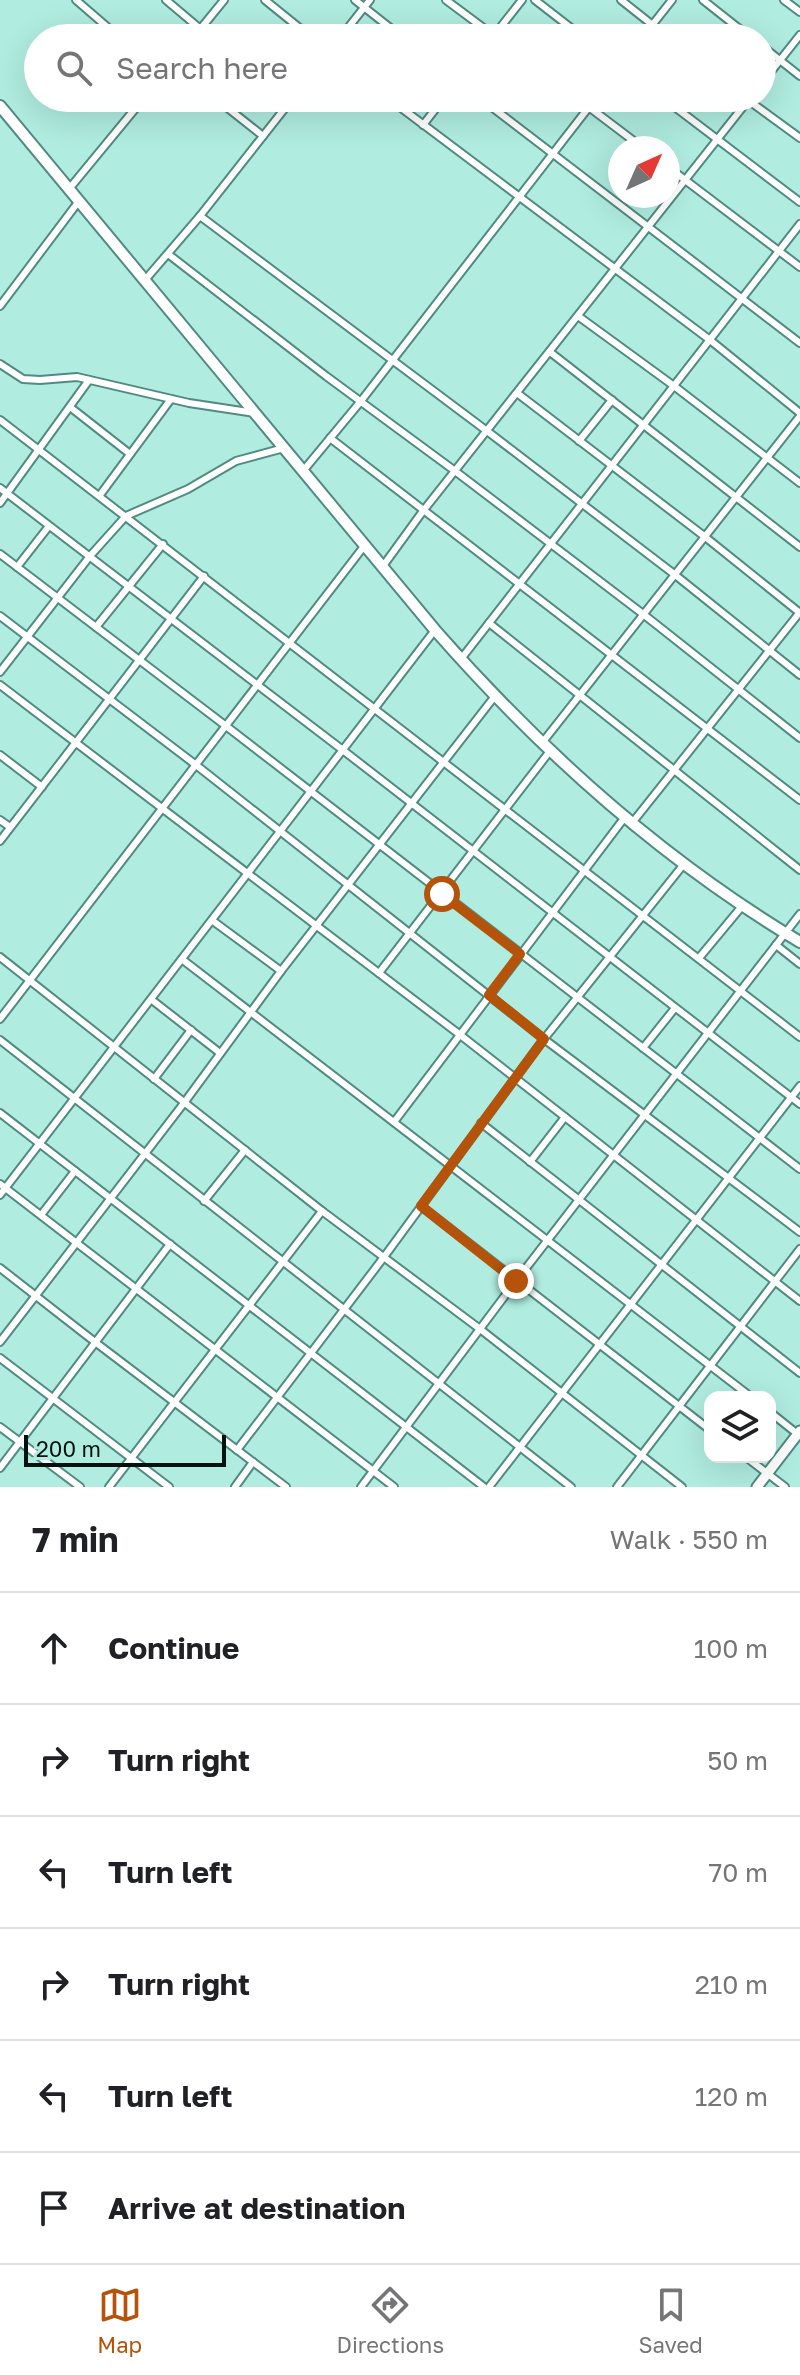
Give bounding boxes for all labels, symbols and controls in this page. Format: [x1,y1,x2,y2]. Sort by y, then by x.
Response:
search box [24,24,776,112]
icon: search [52,46,96,90]
text: Search here [116,50,288,86]
north arrow [608,136,680,208]
route start [424,876,460,912]
route end [498,1263,534,1299]
map controls [704,1391,776,1463]
button: layers [704,1391,776,1463]
scale bar [24,1431,226,1467]
text: 200 m [36,1435,101,1462]
text: 7 min [32,1519,119,1559]
text: Walk · 550 m [610,1524,768,1555]
icon: ahead [32,1626,76,1670]
text: Continue [108,1630,239,1666]
text: 100 m [694,1633,768,1664]
icon: right [32,1738,76,1782]
text: Turn right [108,1742,250,1778]
text: 50 m [707,1745,768,1776]
icon: left [32,1850,76,1894]
text: Turn left [108,1854,233,1890]
text: 70 m [709,1857,768,1888]
icon: right [32,1962,76,2006]
text: Turn right [108,1966,250,2002]
text: 210 m [695,1969,768,2000]
icon: left [32,2074,76,2118]
text: Turn left [108,2078,233,2114]
text: 120 m [695,2081,768,2112]
icon: arrive [32,2186,76,2230]
text: Arrive at destination [108,2190,405,2226]
tab: Map [97,2283,142,2358]
tab: Directions [337,2283,444,2358]
tab: Saved [639,2283,703,2358]

